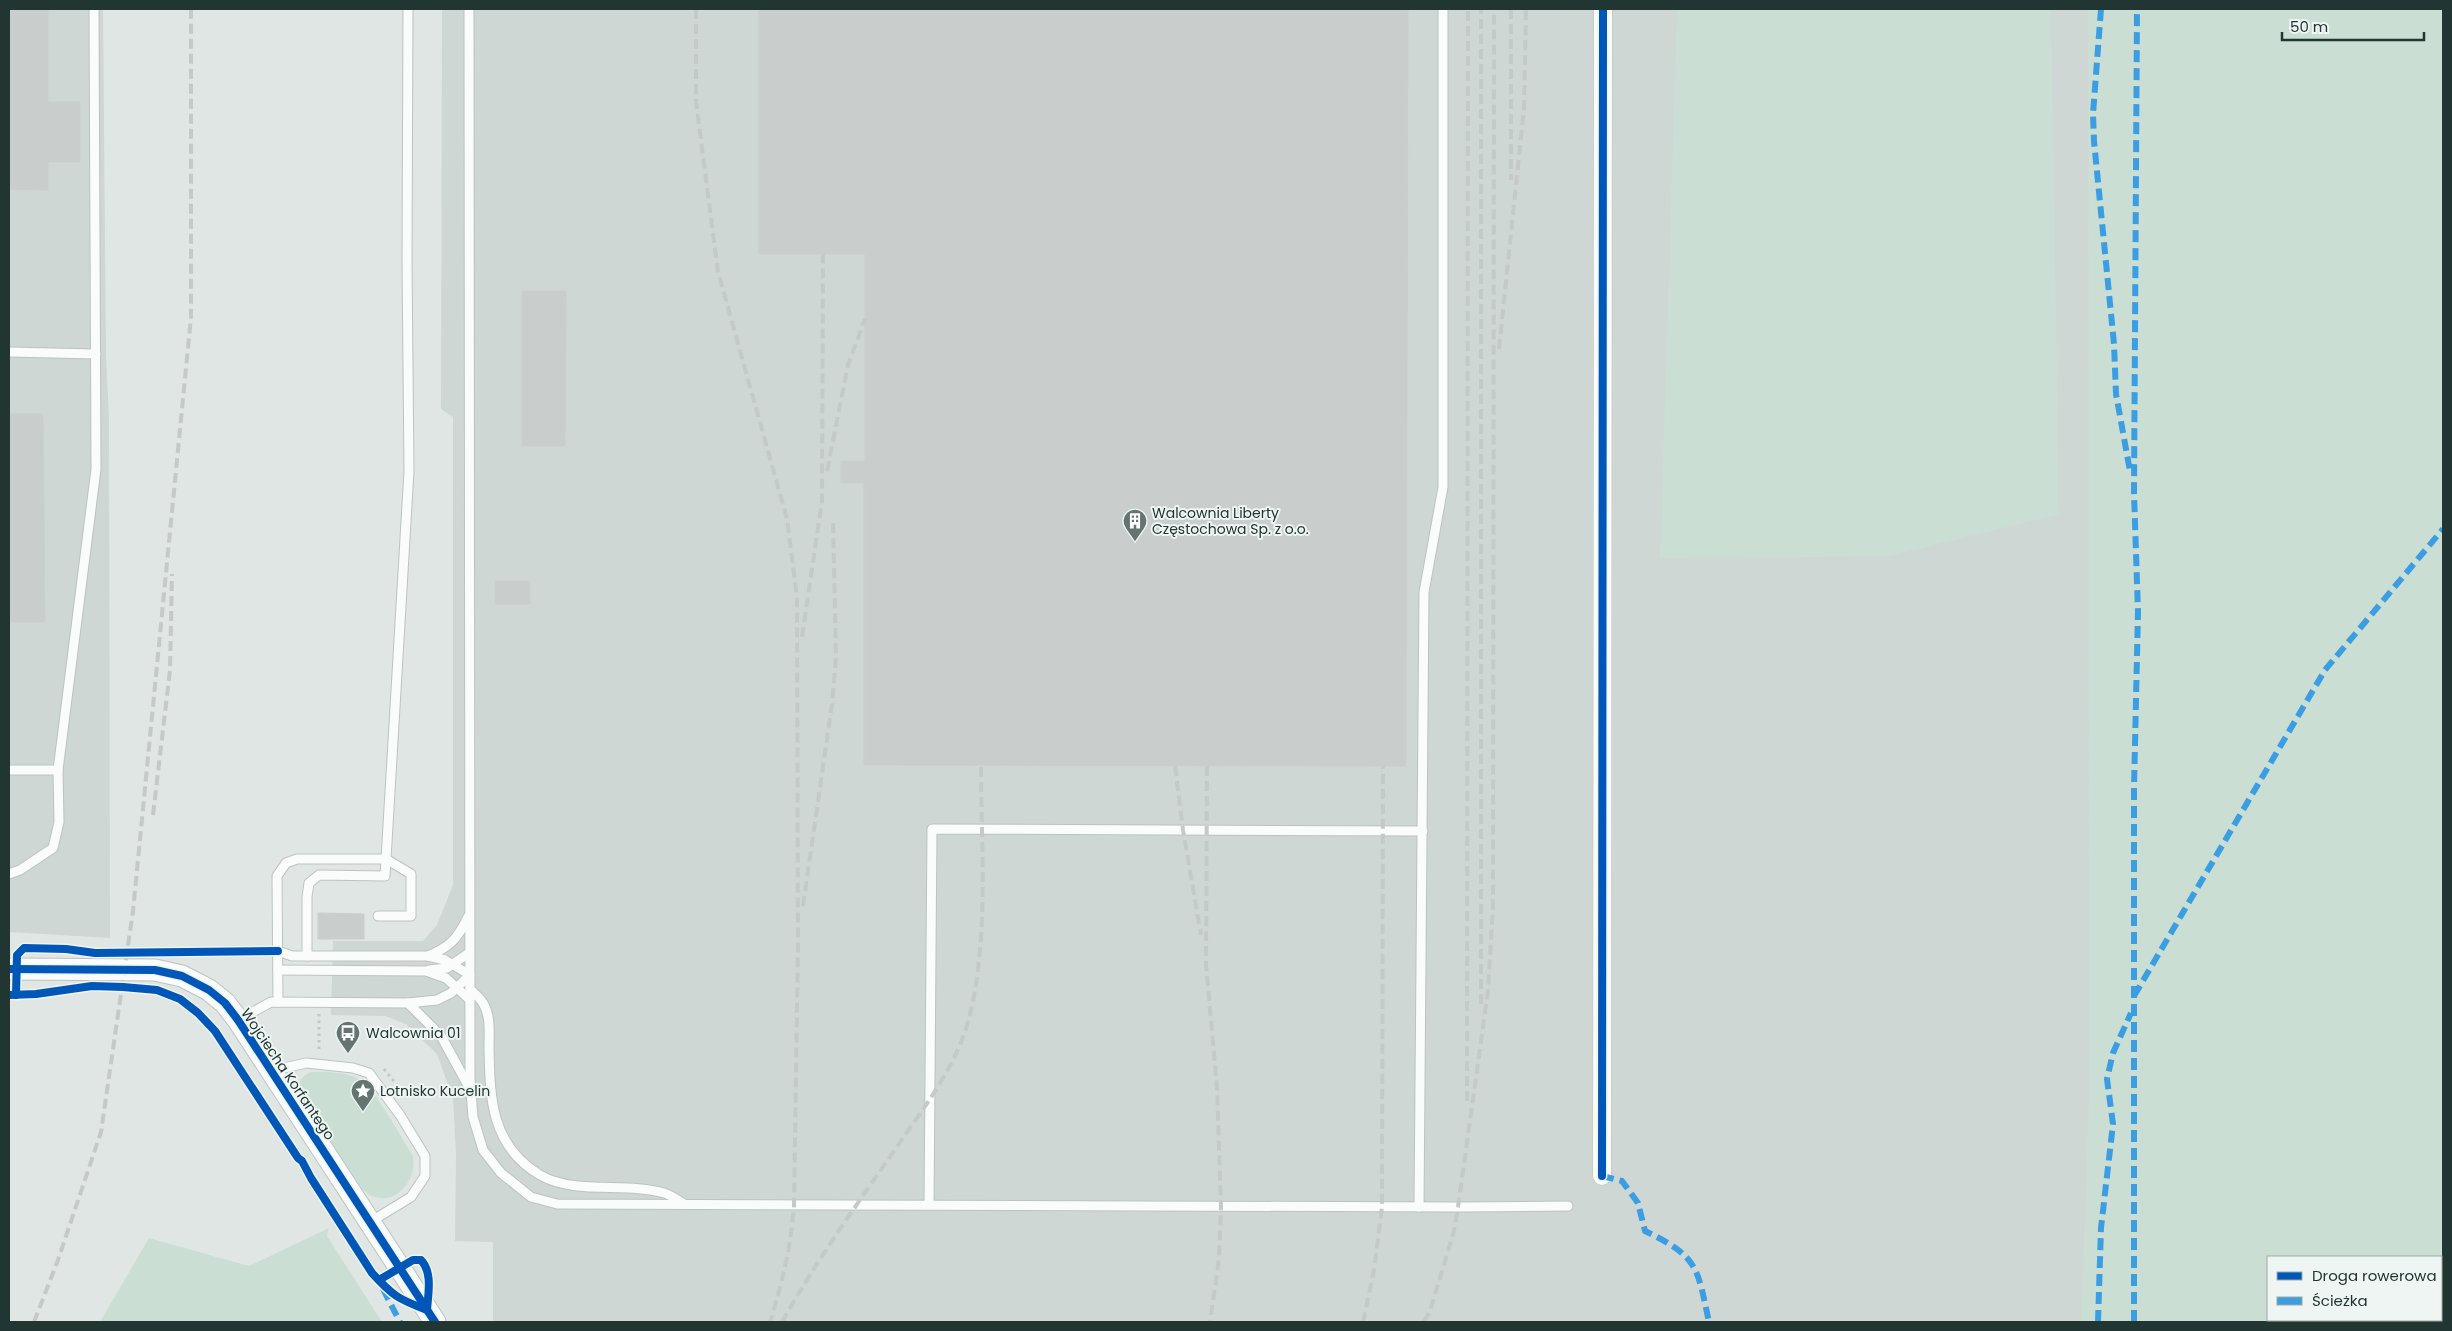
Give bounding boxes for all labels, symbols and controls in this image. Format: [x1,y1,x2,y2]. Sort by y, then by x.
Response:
scale bar [2282,10,2424,42]
text: 50 m [2290,16,2328,37]
place label: Walcownia Liberty Częstochowa Sp. z o.o. [1152,503,1309,539]
building icon: Walcownia Liberty Częstochowa Sp. z o.o. [1122,508,1148,542]
street label: Wojciecha Korfantego [236,1004,340,1144]
bus stop icon: Walcownia 01 [335,1020,361,1054]
place label: Walcownia 01 [366,1023,460,1043]
place icon: Lotnisko Kucelin [350,1078,376,1112]
place label: Lotnisko Kucelin [380,1081,490,1101]
legend [2267,1256,2442,1321]
text: Droga rowerowa [2312,1265,2437,1286]
text: Ścieżka [2312,1290,2368,1311]

